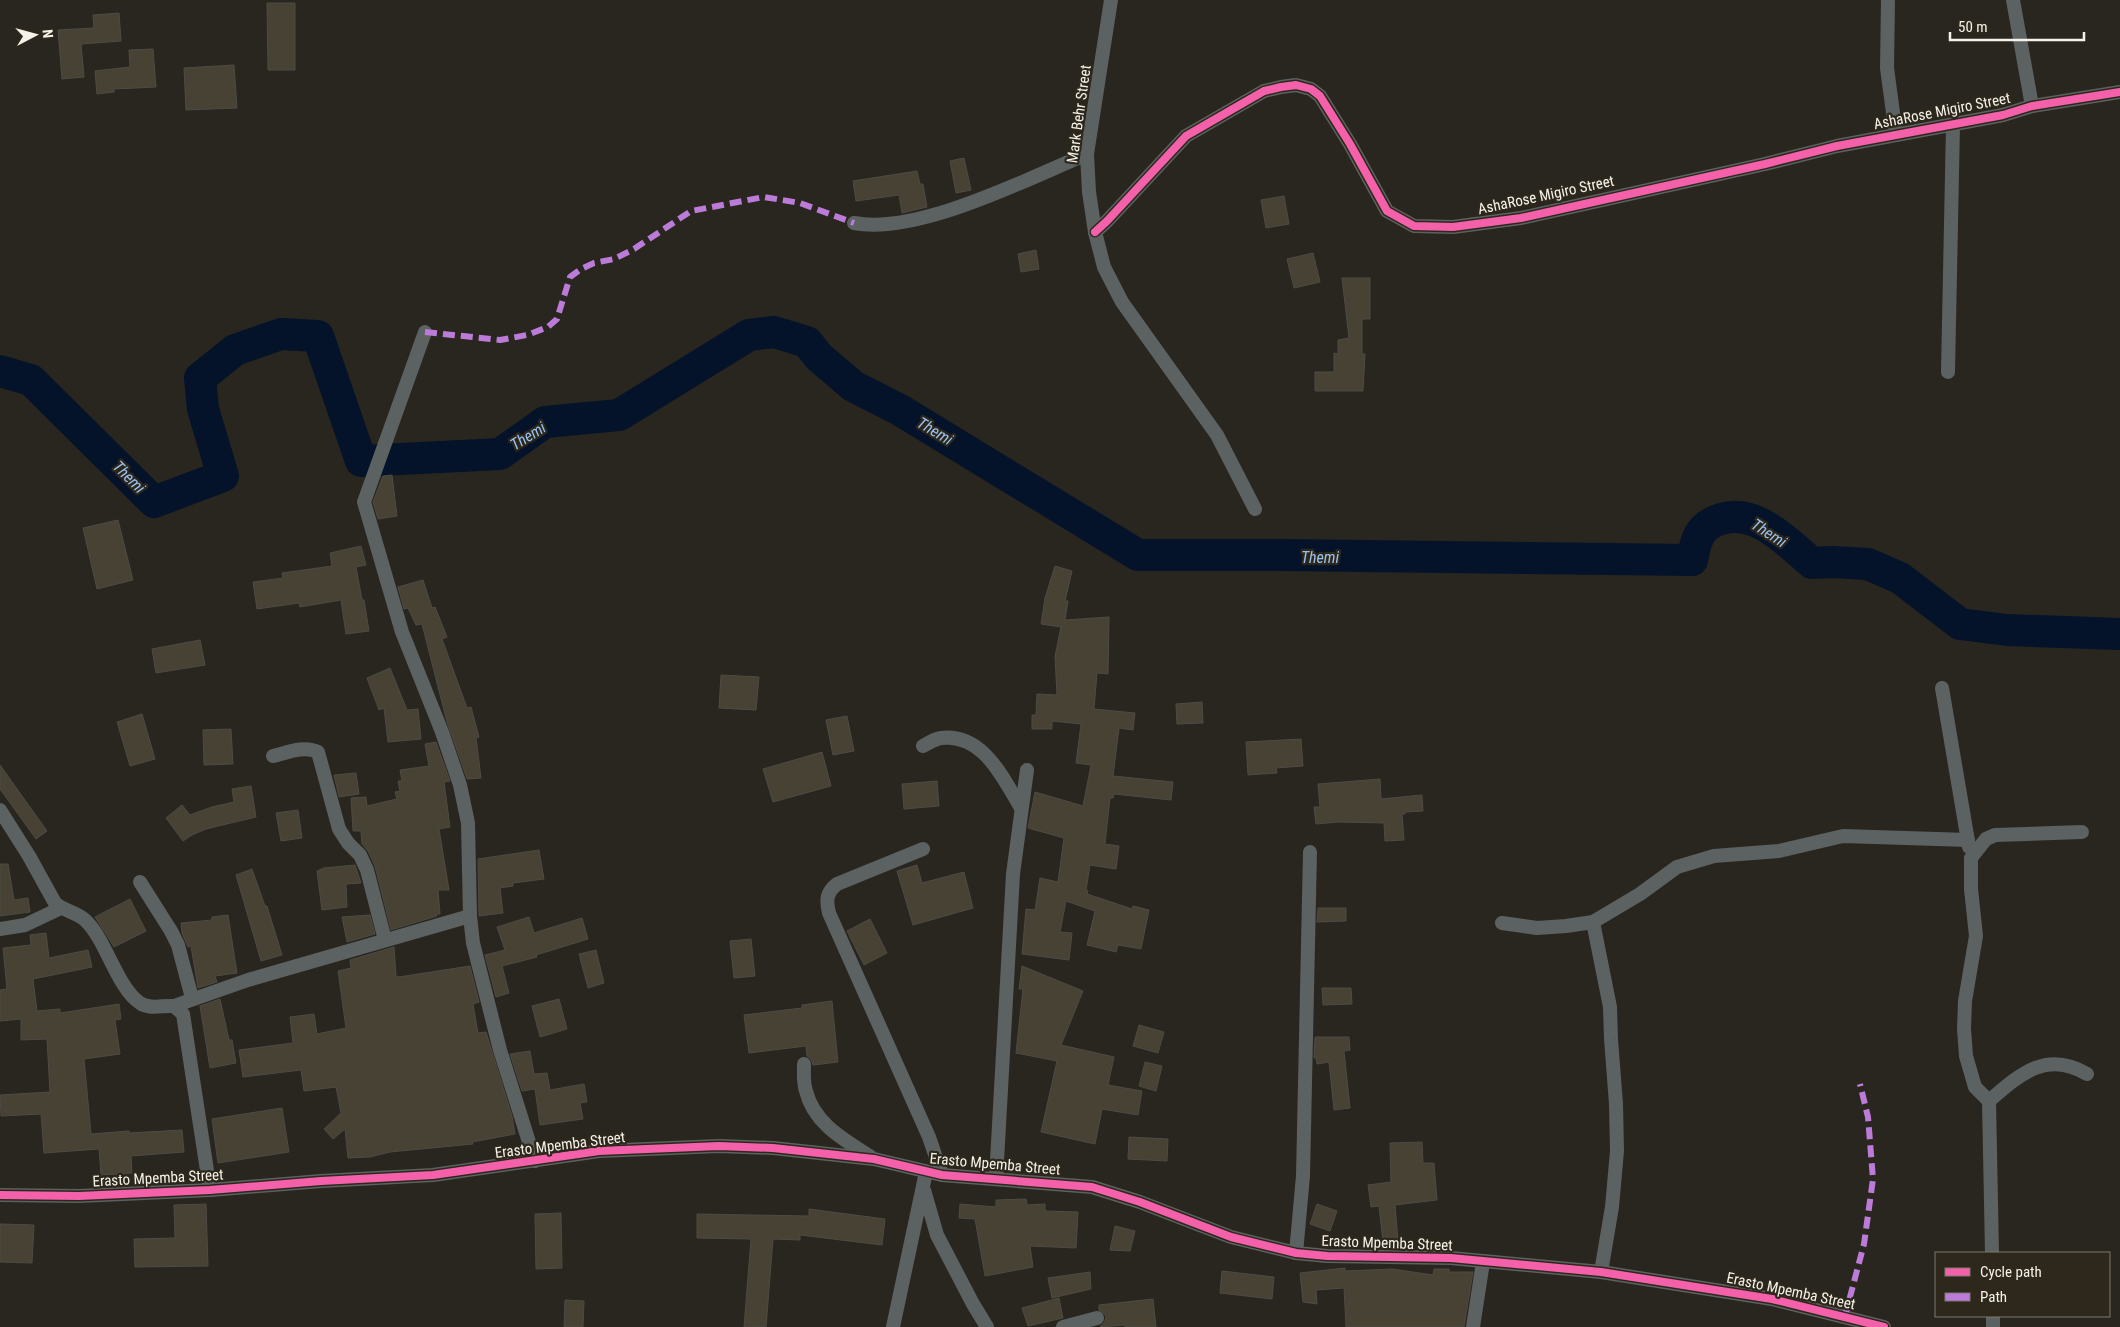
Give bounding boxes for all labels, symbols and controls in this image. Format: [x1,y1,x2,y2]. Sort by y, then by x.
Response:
north arrow [10,10,60,60]
scale bar [1950,10,2084,42]
text: 50 m [1958,18,1988,36]
text: N [40,29,56,39]
street label: Mark Behr Street [1063,64,1095,164]
street label: AshaRose Migiro Street [1872,89,2012,133]
street label: AshaRose Migiro Street [1476,172,1616,218]
water label: Themi [914,413,957,449]
water label: Themi [507,418,550,454]
water label: Themi [109,457,149,497]
water label: Themi [1748,515,1791,552]
water label: Themi [1301,548,1339,567]
street label: Erasto Mpemba Street [494,1128,626,1162]
street label: Erasto Mpemba Street [929,1149,1061,1179]
street label: Erasto Mpemba Street [92,1166,224,1190]
street label: Erasto Mpemba Street [1321,1232,1453,1254]
legend [1935,1252,2110,1317]
text: Cycle path [1980,1263,2042,1281]
street label: Erasto Mpemba Street [1725,1269,1857,1313]
text: Path [1980,1288,2007,1306]

